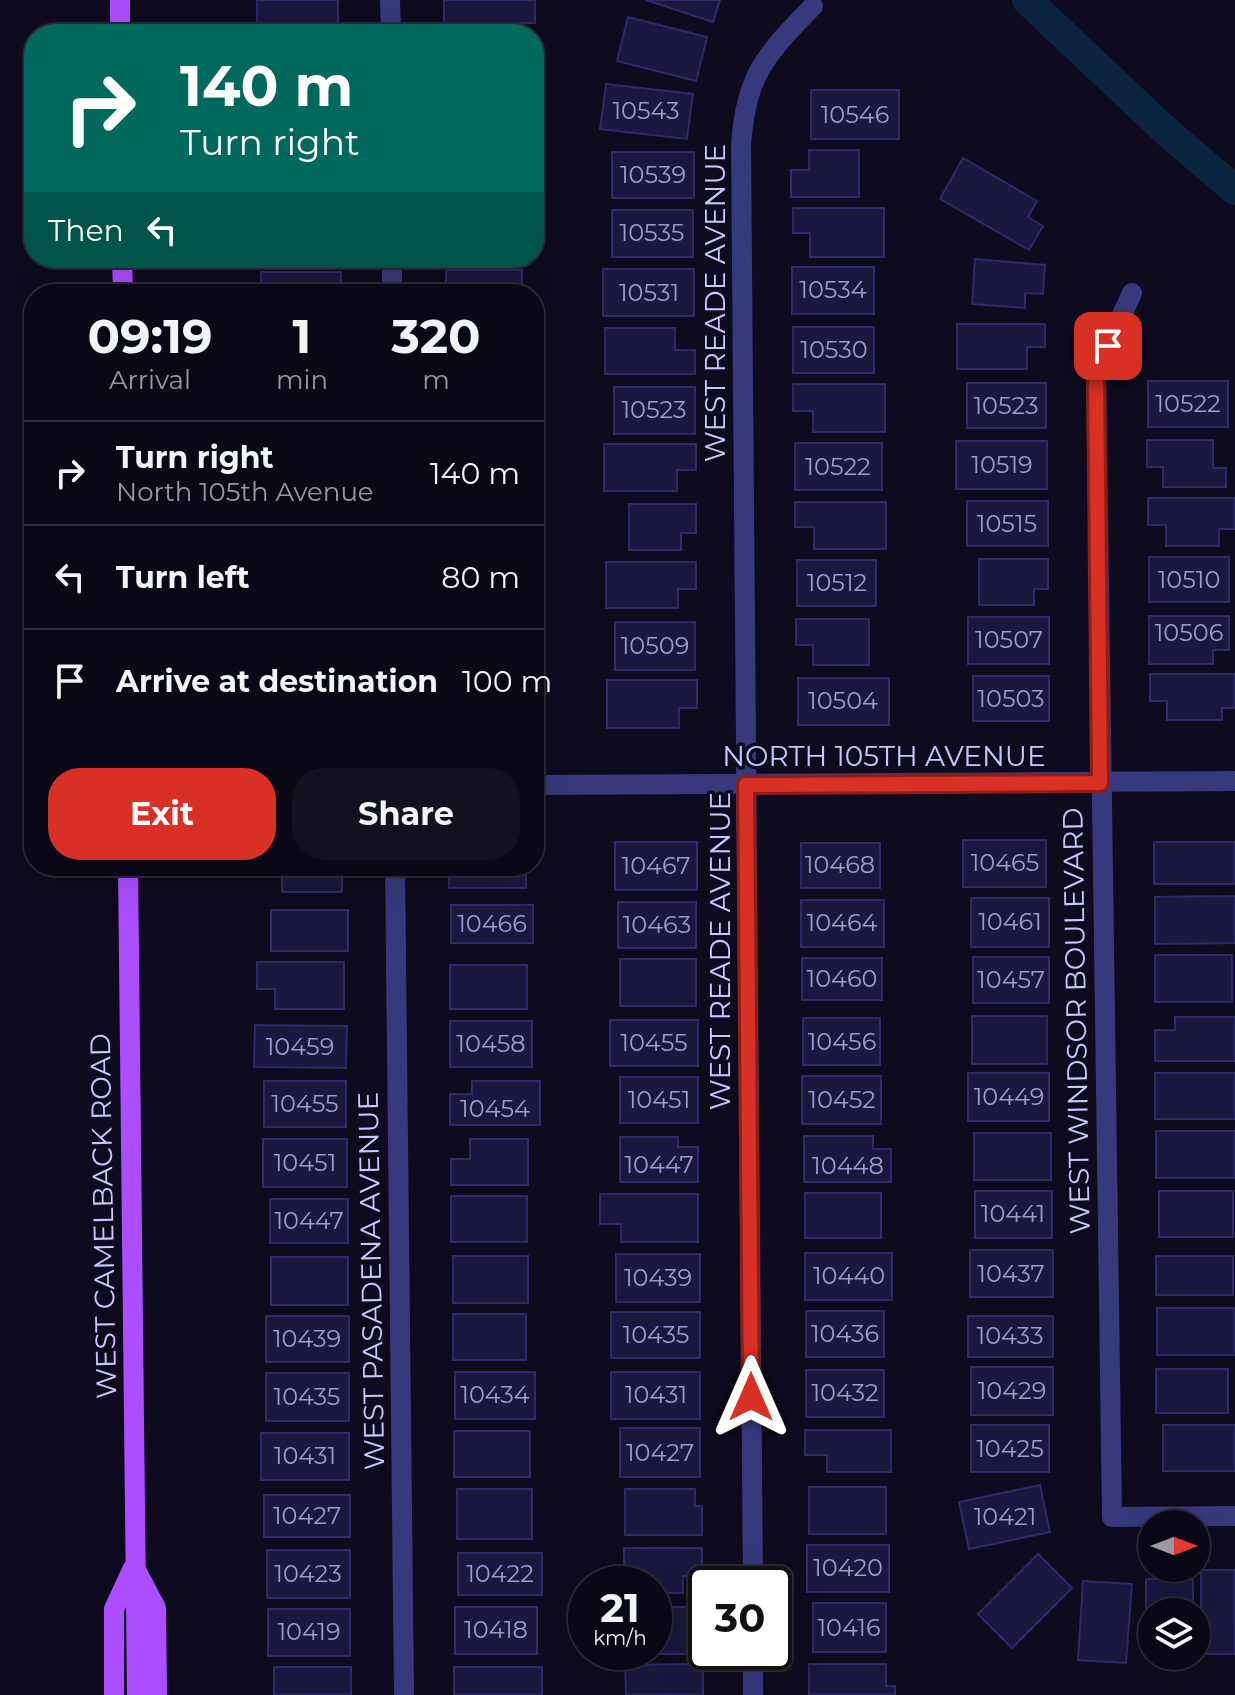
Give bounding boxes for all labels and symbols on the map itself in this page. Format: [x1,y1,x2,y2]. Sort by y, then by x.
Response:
house number: 10543 [612,96,680,125]
house number: 10546 [821,100,889,129]
street label: WEST READE AVENUE [698,144,732,462]
house number: 10539 [620,160,686,189]
house number: 10535 [620,218,684,247]
house number: 10534 [799,275,867,304]
house number: 10531 [619,278,679,307]
pin [1074,312,1142,380]
house number: 10530 [800,335,868,364]
house number: 10522 [1155,389,1221,418]
house number: 10523 [973,391,1039,420]
house number: 10523 [621,395,687,424]
house number: 10519 [971,450,1033,479]
house number: 10522 [805,452,871,481]
house number: 10515 [977,509,1037,538]
house number: 10510 [1158,565,1220,594]
house number: 10512 [807,568,867,597]
house number: 10506 [1155,618,1223,647]
house number: 10507 [975,625,1043,654]
house number: 10509 [621,631,689,660]
house number: 10503 [977,684,1045,713]
house number: 10504 [808,686,878,715]
street label: NORTH 105TH AVENUE [722,739,1046,773]
street label: WEST READE AVENUE [703,792,737,1110]
street label: WEST WINDSOR BOULEVARD [1055,807,1097,1235]
house number: 10465 [971,848,1039,877]
house number: 10468 [805,850,875,879]
house number: 10467 [622,851,690,880]
house number: 10461 [978,907,1042,936]
house number: 10464 [807,908,878,937]
house number: 10466 [457,909,527,938]
house number: 10463 [623,910,691,939]
house number: 10460 [807,964,877,993]
house number: 10457 [977,965,1045,994]
house number: 10456 [808,1027,876,1056]
house number: 10455 [620,1028,688,1057]
house number: 10458 [456,1029,526,1058]
house number: 10459 [266,1032,334,1061]
street label: WEST CAMELBACK ROAD [83,1033,123,1399]
house number: 10449 [974,1082,1044,1111]
house number: 10451 [628,1085,690,1114]
house number: 10452 [808,1085,876,1114]
house number: 10455 [271,1089,339,1118]
street label: WEST PASADENA AVENUE [351,1091,391,1471]
house number: 10454 [460,1094,530,1123]
house number: 10451 [274,1148,336,1177]
house number: 10447 [624,1150,694,1179]
house number: 10448 [812,1151,884,1180]
house number: 10441 [981,1199,1045,1228]
house number: 10447 [274,1206,344,1235]
house number: 10437 [977,1259,1045,1288]
house number: 10440 [813,1261,885,1290]
house number: 10439 [624,1263,692,1292]
house number: 10436 [811,1319,879,1348]
house number: 10435 [623,1320,689,1349]
house number: 10433 [976,1321,1044,1350]
house number: 10439 [273,1324,341,1353]
position arrow [709,1355,793,1439]
house number: 10429 [978,1376,1046,1405]
house number: 10432 [811,1378,879,1407]
house number: 10434 [460,1380,530,1409]
house number: 10431 [625,1380,687,1409]
house number: 10435 [274,1382,340,1411]
house number: 10425 [976,1434,1044,1463]
house number: 10427 [626,1438,694,1467]
house number: 10431 [274,1441,336,1470]
house number: 10427 [273,1501,341,1530]
house number: 10421 [974,1502,1036,1531]
north arrow [1138,1510,1210,1582]
house number: 10420 [813,1553,883,1582]
house number: 10423 [274,1559,342,1588]
house number: 10422 [466,1559,534,1588]
speed limit sign: 30 [688,1566,792,1670]
house number: 10416 [817,1613,881,1642]
house number: 10418 [464,1615,528,1644]
house number: 10419 [277,1617,341,1646]

